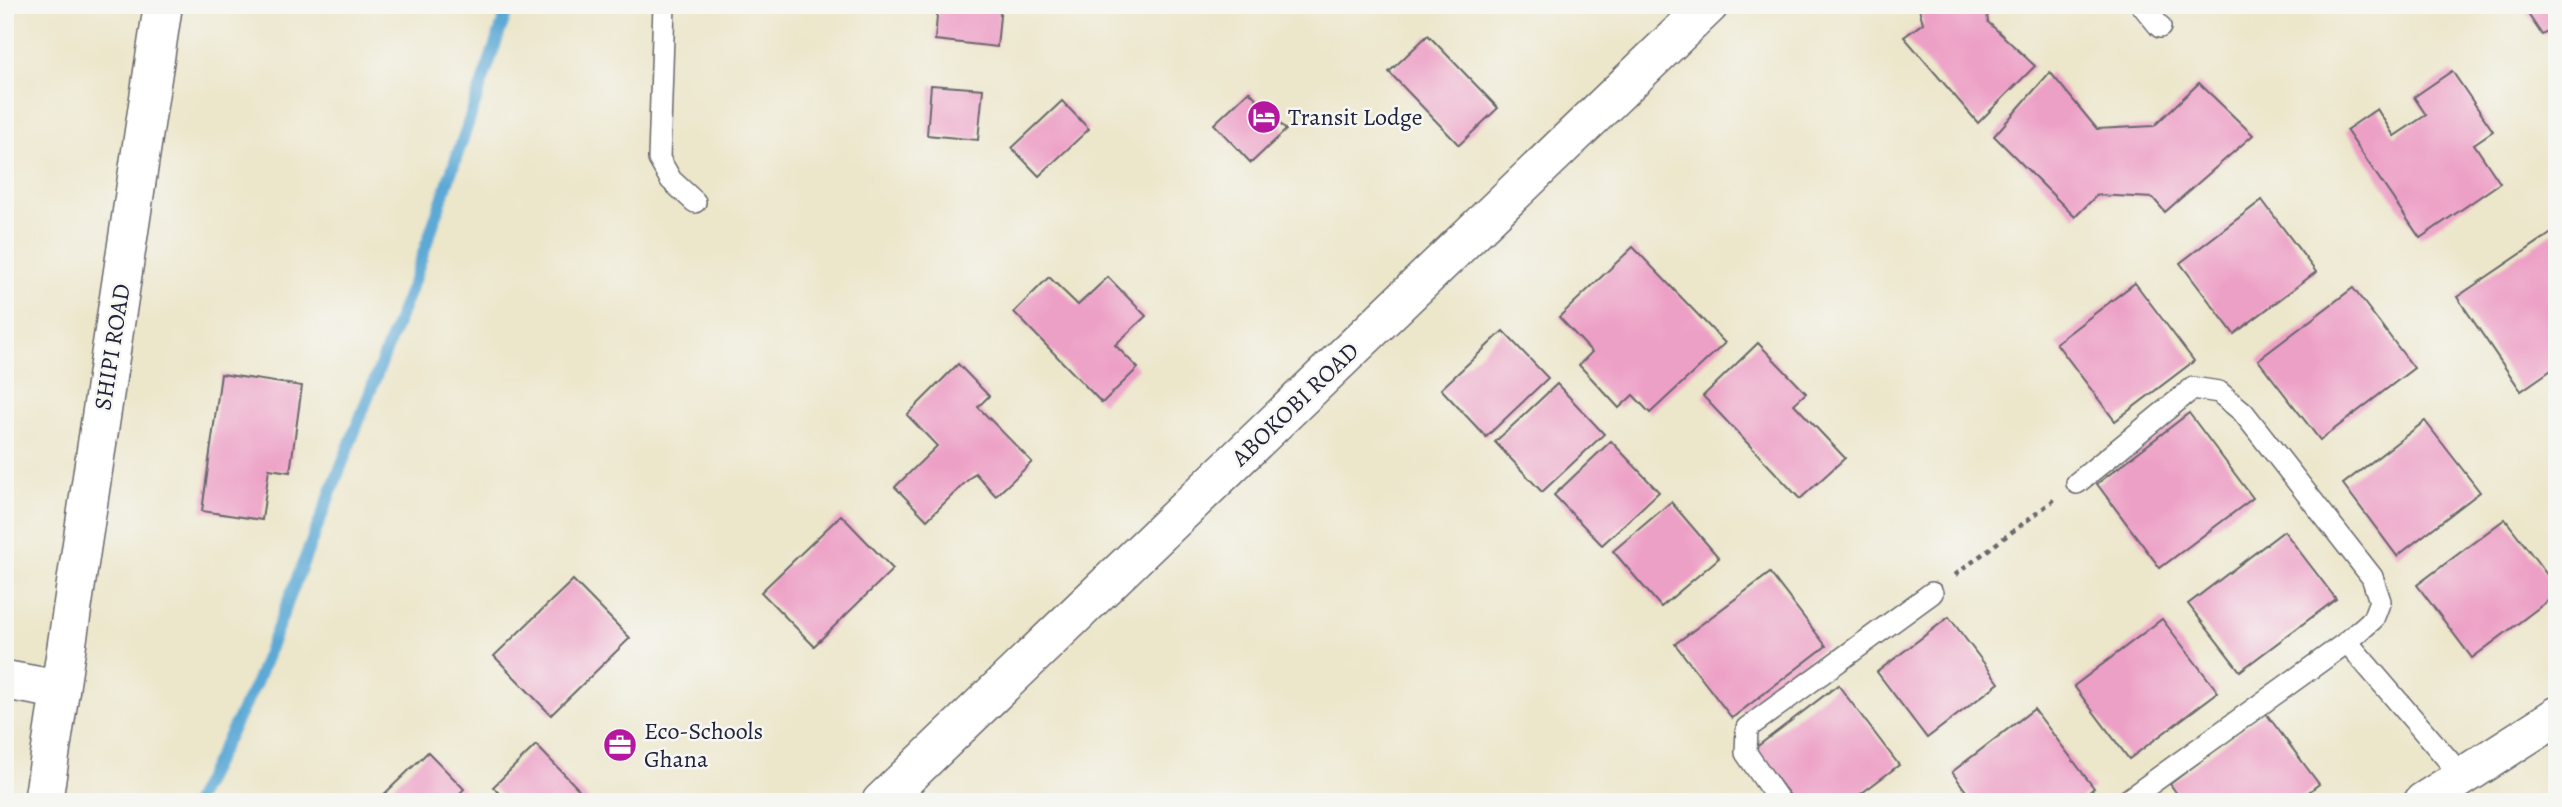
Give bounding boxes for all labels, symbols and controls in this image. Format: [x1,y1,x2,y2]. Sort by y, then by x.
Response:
hotel icon: Transit Lodge [1245,98,1283,136]
place label: Transit Lodge [1288,101,1423,133]
street label: SHIPI ROAD [86,281,138,413]
street label: ABOKOBI ROAD [1224,335,1366,474]
place label: Eco-Schools Ghana [644,715,763,775]
office icon: Eco-Schools Ghana [601,726,639,764]

